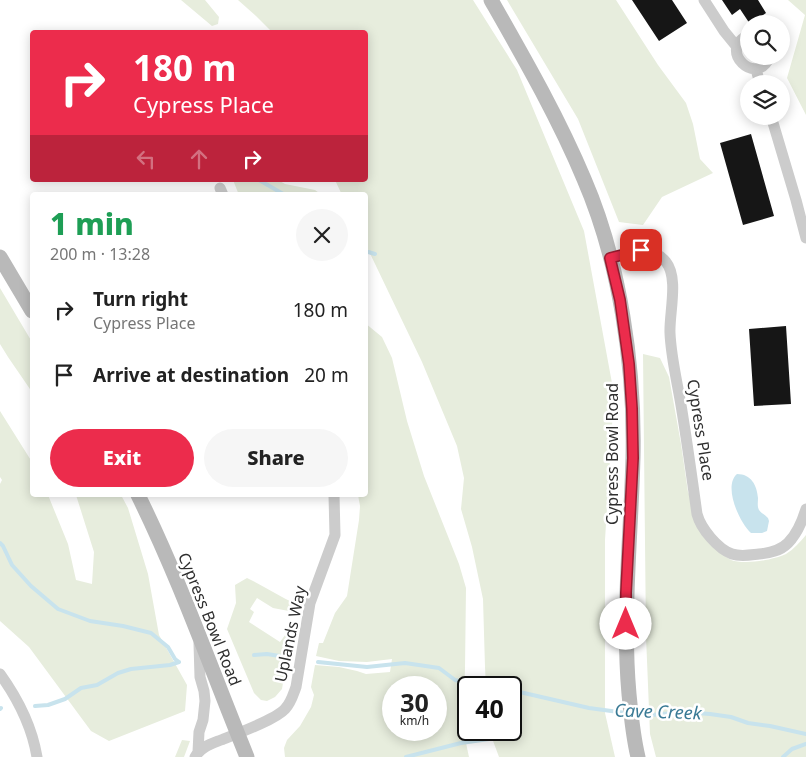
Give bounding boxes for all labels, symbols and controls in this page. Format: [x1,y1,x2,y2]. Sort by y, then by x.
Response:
map controls [740,15,790,125]
button: search [740,15,790,65]
text: 180 m [133,44,236,91]
icon: right [50,50,115,115]
button: layers [740,75,790,125]
text: Cypress Place [133,89,274,119]
icon: left [132,145,160,173]
icon: ahead [185,145,213,173]
icon: right [238,145,266,173]
text: 1 min [50,203,134,244]
button: close [296,209,348,261]
pin [620,229,662,271]
icon: arrive [627,236,655,264]
text: 200 m · 13:28 [50,243,150,265]
text: Turn right [93,286,188,312]
icon: right [50,296,78,324]
text: 180 m [293,297,348,323]
text: Cypress Place [93,312,195,334]
icon: arrive [50,361,78,389]
text: Arrive at destination [93,362,289,388]
text: 20 m [304,362,349,388]
street label: Cypress Place [682,378,720,482]
street label: Cypress Bowl Road [601,383,623,525]
button: Exit [50,429,194,487]
button: Share [204,429,348,487]
street label: Cypress Bowl Road [173,549,247,689]
street label: Uplands Way [269,583,311,684]
position arrow [599,597,651,649]
speed limit sign: 40 [457,676,522,741]
text: 30 [400,685,429,719]
water label: Cave Creek [614,697,703,725]
text: km/h [400,712,429,729]

